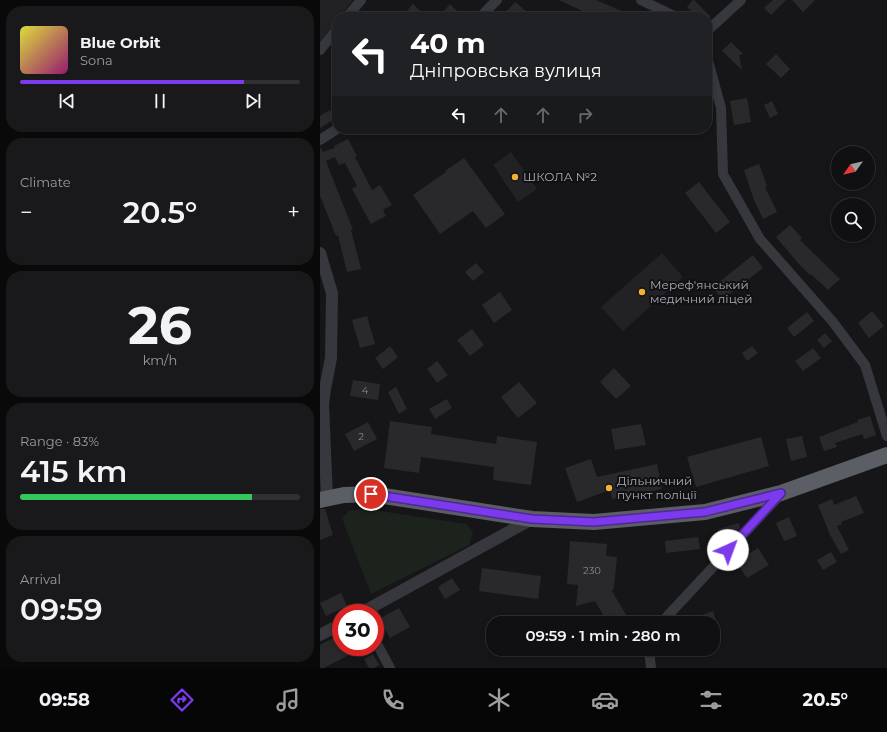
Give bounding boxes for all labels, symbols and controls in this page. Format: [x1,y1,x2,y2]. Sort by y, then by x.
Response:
text: 40 m [410,26,486,60]
icon: left [344,28,396,80]
text: Blue Orbit [80,33,160,52]
text: Sona [80,52,113,68]
text: Дніпровська вулиця [410,60,602,82]
icon: previous [56,90,78,112]
icon: pause [149,90,171,112]
icon: next [242,90,264,112]
icon: left [448,104,470,126]
icon: ahead [490,104,512,126]
icon: ahead [532,104,554,126]
icon: right [574,104,596,126]
north arrow [831,146,875,190]
map controls [831,146,875,242]
place label: ШКОЛА №2 [523,169,597,184]
marker: ШКОЛА №2 [510,172,520,182]
text: Climate [20,174,71,190]
text: 20.5° [123,194,197,231]
button: search [831,198,875,242]
text: − [20,199,33,226]
text: + [287,199,300,226]
place label: Мереф'янський медичний ліцей [650,277,753,306]
marker: Мереф'янський медичний ліцей [637,287,647,297]
text: 26 [128,294,192,357]
text: km/h [143,352,177,368]
house number: 4 [362,384,369,397]
house number: 2 [358,430,364,443]
text: Range · 83% [20,433,99,449]
text: 415 km [20,453,127,490]
place label: Дільничний пункт поліції [617,473,697,502]
pin [354,477,388,511]
icon: arrive [360,483,382,505]
marker: Дільничний пункт поліції [604,483,614,493]
position arrow [707,529,749,571]
house number: 230 [583,564,601,577]
text: Arrival [20,571,61,587]
text: 09:59 [20,591,103,628]
speed limit sign: 30 [332,604,384,656]
text: 09:59 · 1 min · 280 m [525,626,681,645]
icon: directions [168,686,196,714]
icon: music [274,686,302,714]
icon: phone [379,686,407,714]
icon: climate [485,686,513,714]
icon: car [591,686,619,714]
icon: filters [697,686,725,714]
text: 09:58 [39,689,90,711]
text: 20.5° [803,689,848,711]

